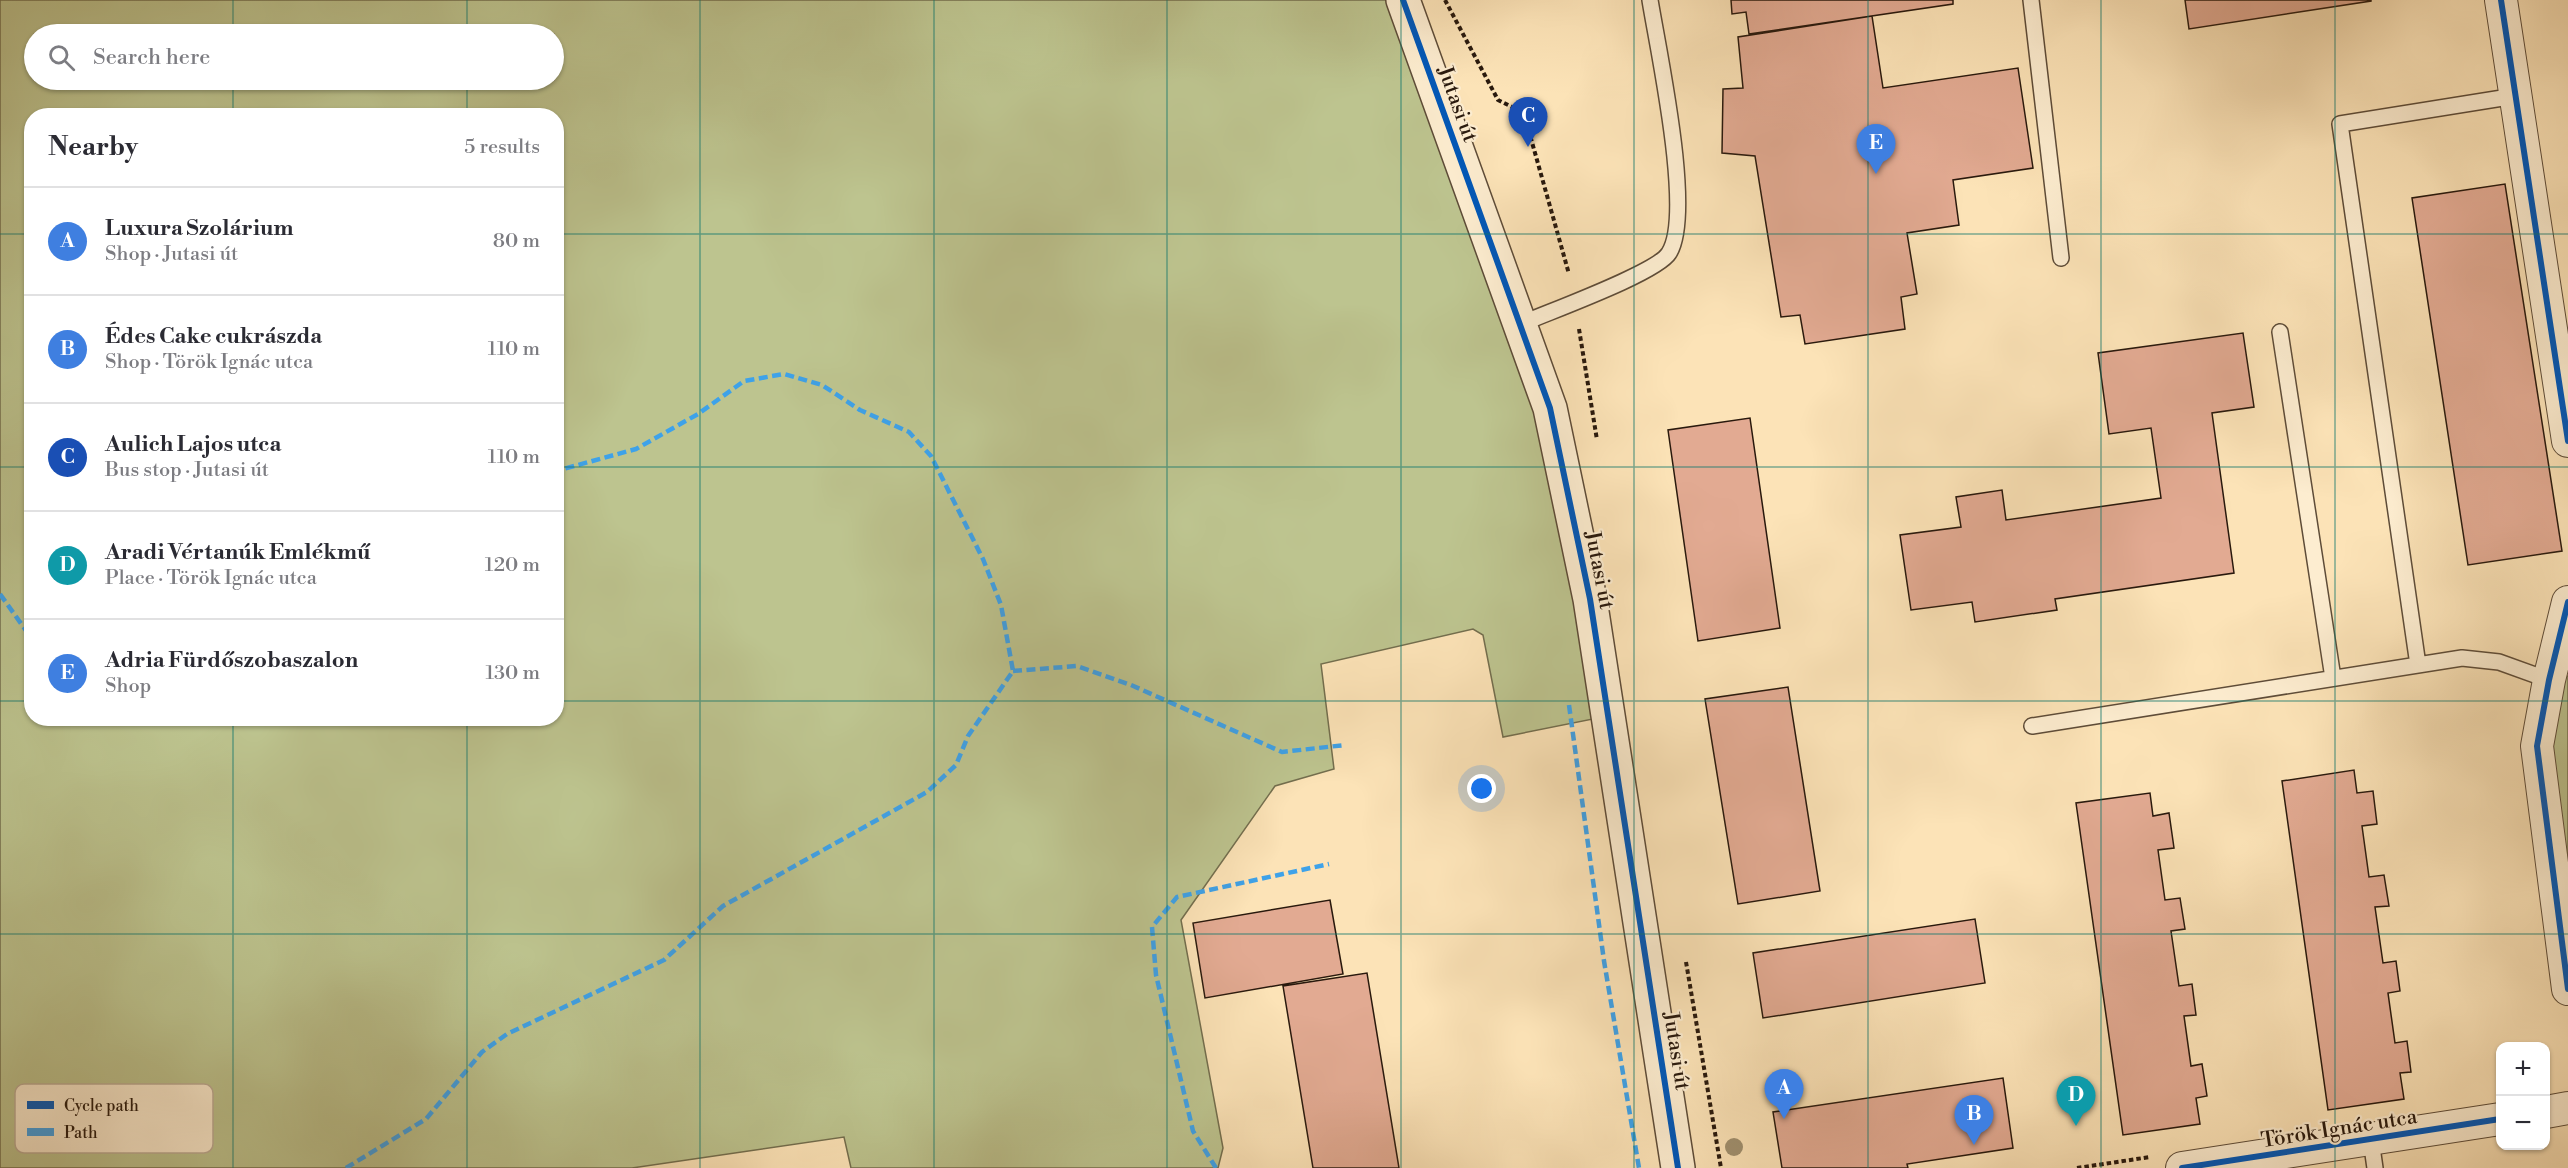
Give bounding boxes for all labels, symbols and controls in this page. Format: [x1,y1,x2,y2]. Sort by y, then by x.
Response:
search box [24,24,564,90]
icon: search [45,41,78,74]
text: Search here [93,44,210,71]
street label: Jutasi út [1431,62,1483,147]
pin: C [1508,98,1547,147]
pin: E [1856,124,1896,174]
text: Nearby [48,131,138,163]
text: 5 results [464,135,540,160]
text: Luxura Szolárium [105,215,293,242]
text: A [60,229,75,254]
text: 80 m [493,229,540,254]
text: Shop · Jutasi út [105,242,238,267]
text: Édes Cake cukrászda [105,323,322,350]
text: B [60,337,75,362]
text: 110 m [488,337,540,362]
text: Shop · Török Ignác utca [105,350,313,375]
text: Aulich Lajos utca [105,431,281,458]
text: C [60,445,75,470]
text: 110 m [488,445,540,470]
text: Bus stop · Jutasi út [105,458,269,483]
street label: Jutasi út [1579,528,1619,612]
text: Aradi Vértanúk Emlékmű [105,539,370,566]
text: D [60,553,75,578]
text: 120 m [485,553,540,578]
text: Place · Török Ignác utca [105,566,317,591]
text: Adria Fürdőszobaszalon [105,647,358,674]
text: E [61,661,74,686]
text: 130 m [485,661,540,686]
text: Shop [105,674,151,699]
your location [1467,774,1496,803]
street label: Jutasi út [1657,1009,1695,1093]
map controls [2496,1042,2550,1150]
button: + [2496,1042,2550,1096]
pin: A [1764,1070,1804,1119]
pin: D [2056,1076,2096,1126]
legend [15,1084,213,1153]
text: Cycle path [64,1096,139,1116]
pin: B [1954,1096,1994,1145]
button: − [2496,1096,2550,1150]
street label: Török Ignác utca [2259,1104,2420,1154]
text: Path [64,1123,98,1143]

